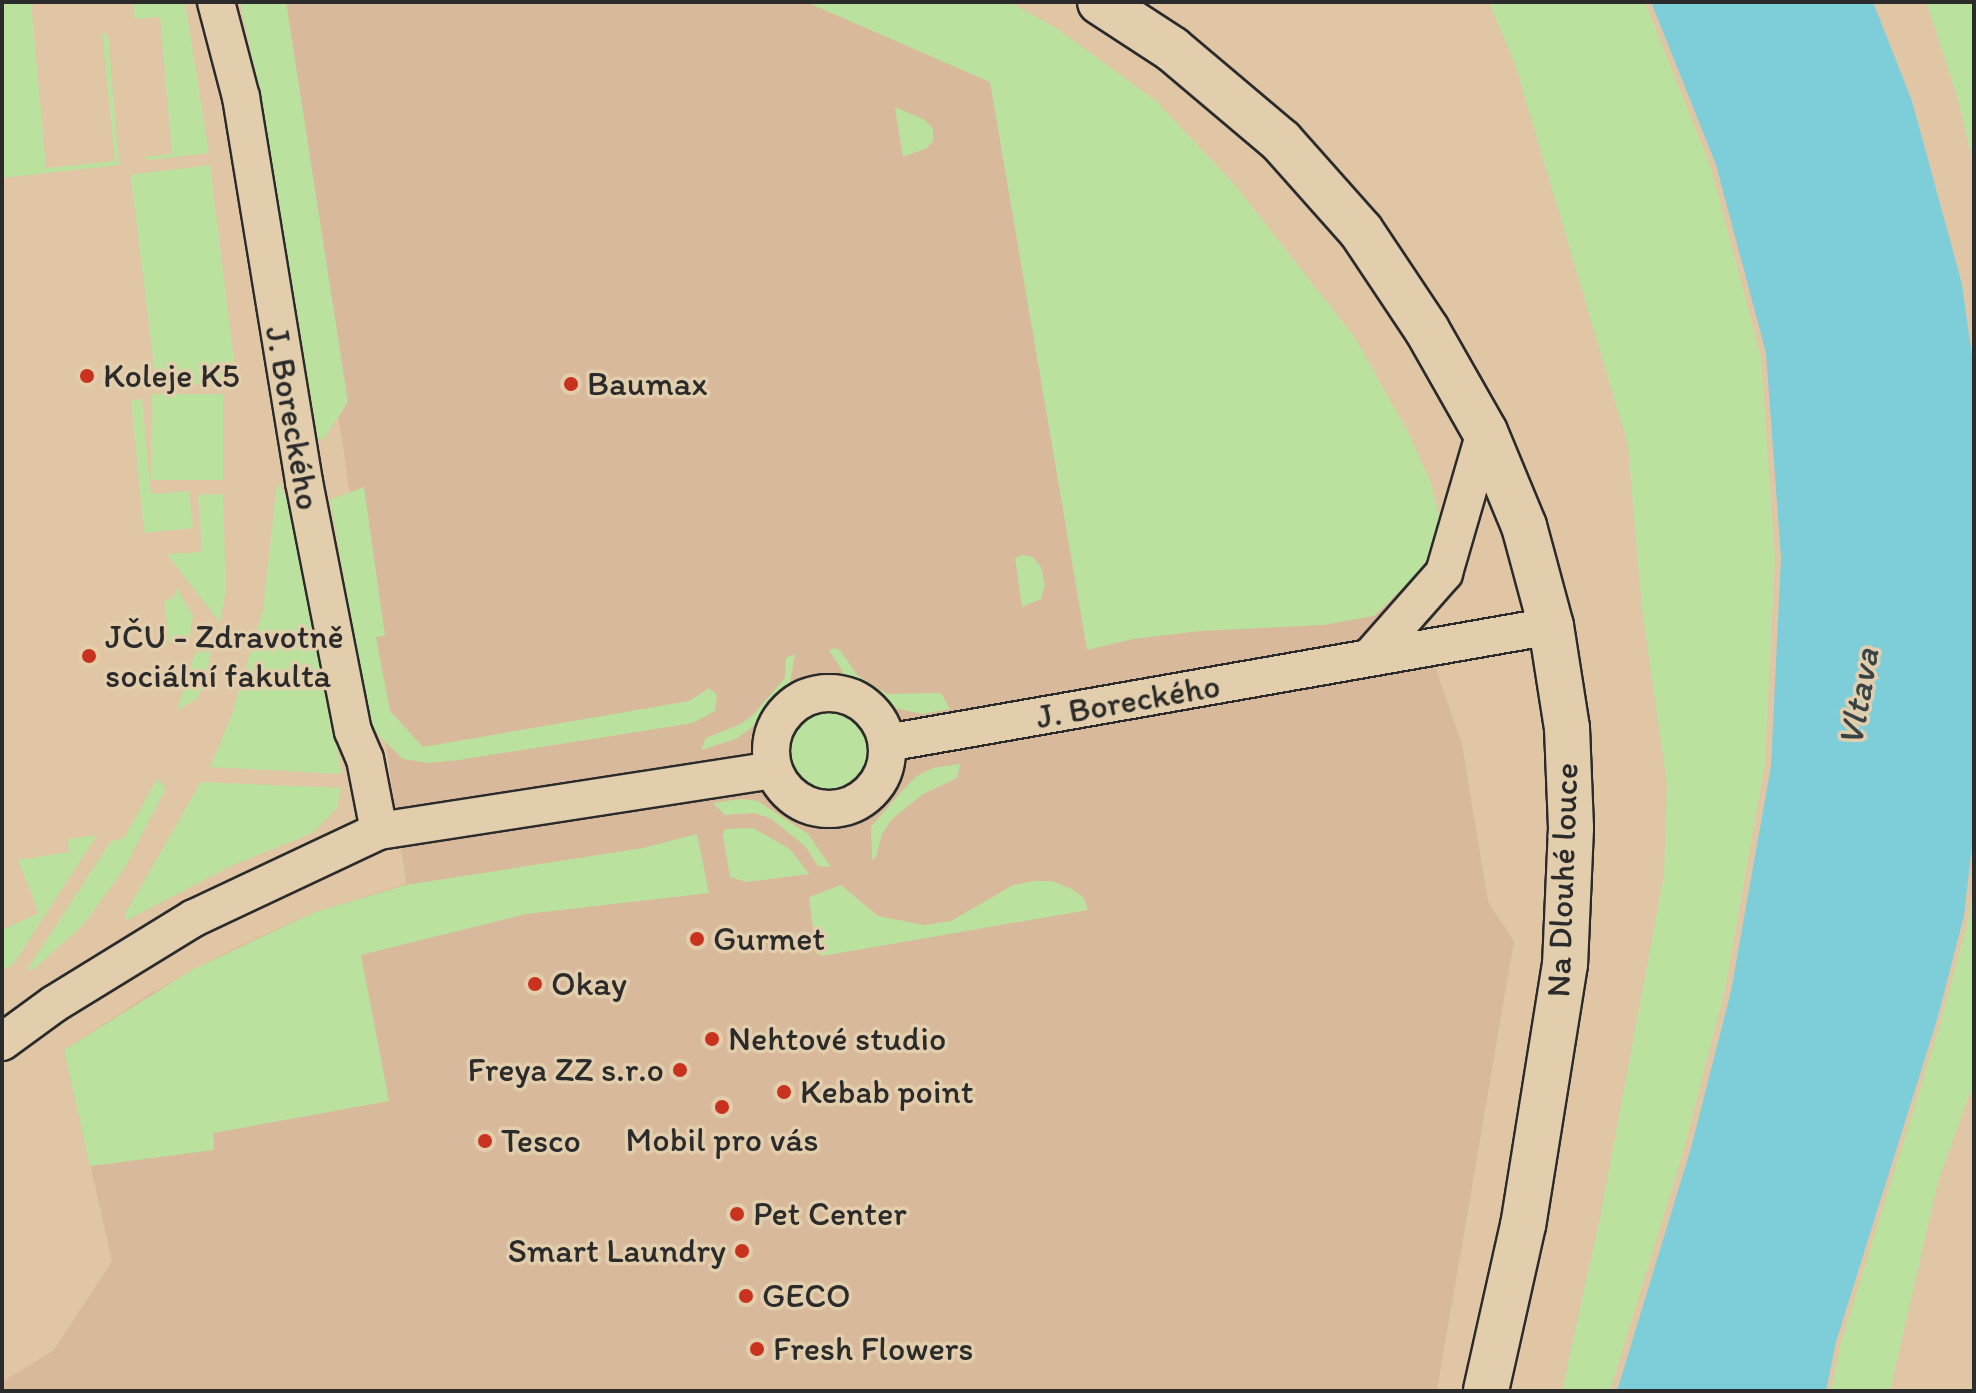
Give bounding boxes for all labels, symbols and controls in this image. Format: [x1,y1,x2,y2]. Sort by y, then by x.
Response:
street label: J. Boreckého [257,323,329,513]
place label: Koleje K5 [103,356,240,396]
place label: Baumax [587,364,708,404]
marker: Koleje K5 [78,367,96,385]
marker: Baumax [562,375,580,393]
place label: JČU - Zdravotně sociální fakulta [105,616,344,696]
water label: Vltava [1828,645,1888,749]
marker: JČU - Zdravotně sociální fakulta [80,647,98,665]
street label: J. Boreckého [1033,665,1223,737]
street label: Na Dlouhé louce [1538,762,1586,998]
place label: Gurmet [713,919,825,959]
marker: Gurmet [688,930,706,948]
place label: Okay [551,964,627,1004]
marker: Okay [526,975,544,993]
place label: Nehtové studio [728,1019,946,1059]
marker: Nehtové studio [703,1030,721,1048]
place label: Freya ZZ s.r.o [468,1050,664,1090]
marker: Freya ZZ s.r.o [671,1061,689,1079]
place label: Kebab point [800,1072,972,1112]
marker: Kebab point [775,1083,793,1101]
marker: Mobil pro vás [713,1098,731,1116]
place label: Mobil pro vás [626,1120,818,1160]
place label: Tesco [501,1121,581,1161]
marker: Tesco [476,1132,494,1150]
place label: Pet Center [753,1194,908,1234]
marker: Pet Center [728,1205,746,1223]
place label: Smart Laundry [507,1231,726,1271]
marker: Smart Laundry [733,1242,751,1260]
place label: GECO [762,1276,851,1316]
marker: GECO [737,1287,755,1305]
place label: Fresh Flowers [773,1329,973,1369]
marker: Fresh Flowers [748,1340,766,1358]

